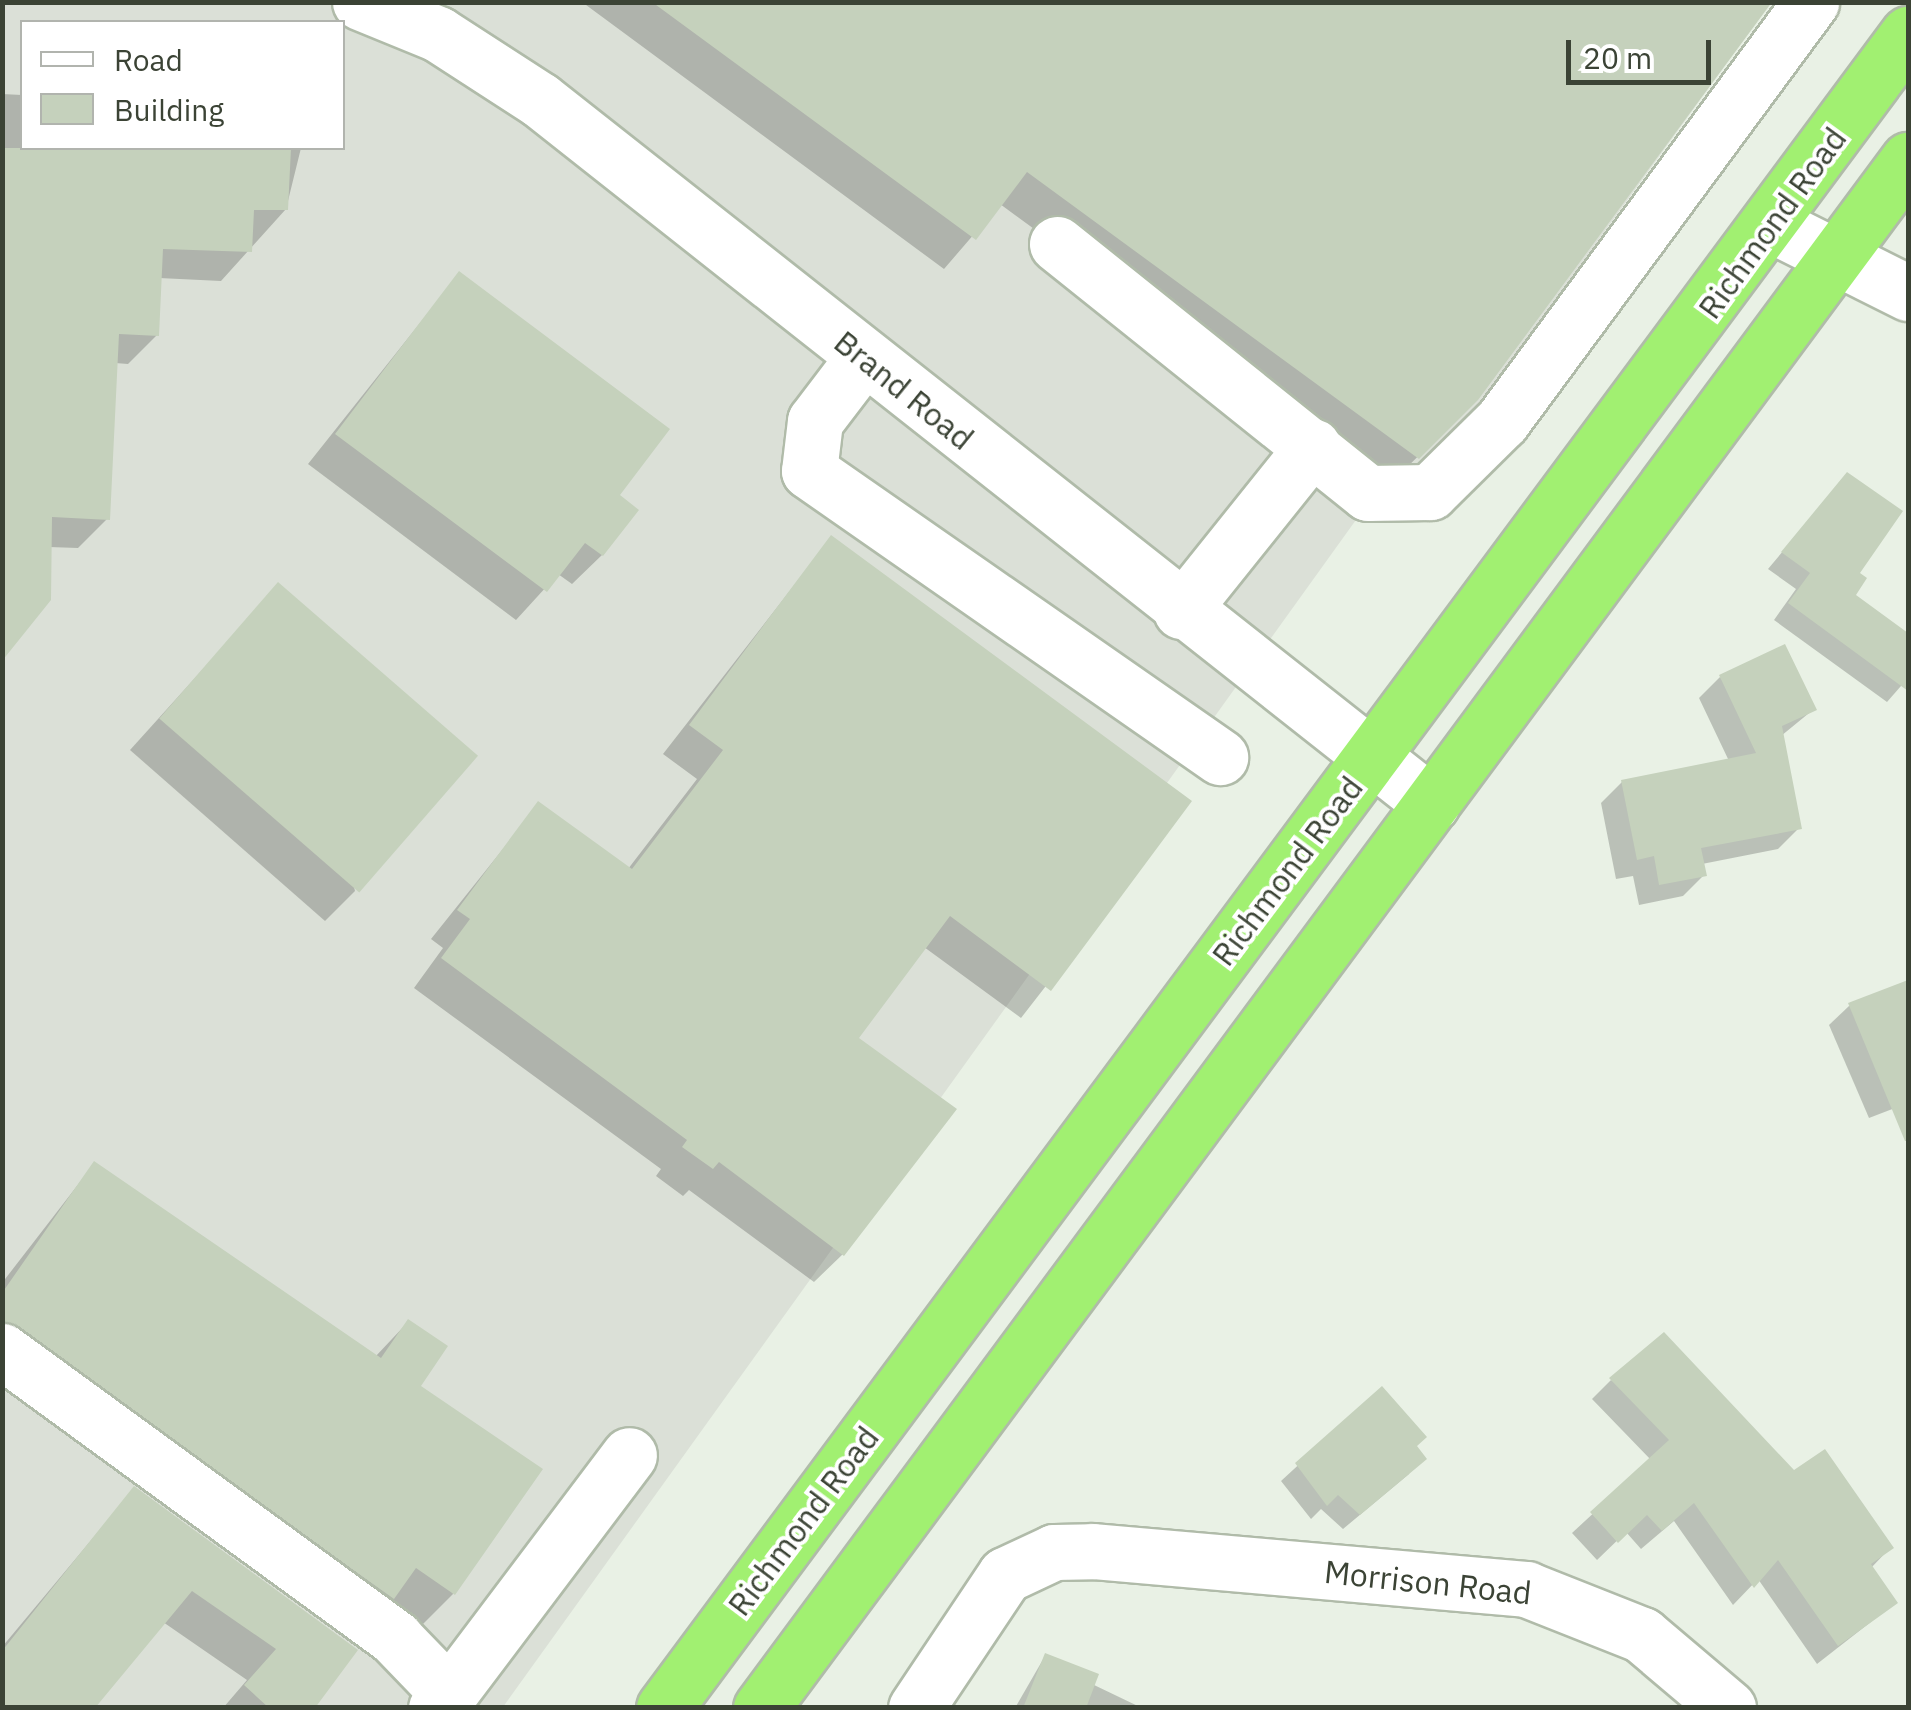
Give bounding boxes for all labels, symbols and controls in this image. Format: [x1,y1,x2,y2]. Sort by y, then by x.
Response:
legend [20,20,345,150]
scale bar [1571,20,1716,82]
text: 20 m [1583,38,1652,77]
text: Road [114,40,183,79]
text: Building [114,90,224,129]
street label: Richmond Road [1690,120,1854,326]
street label: Brand Road [827,322,981,458]
street label: Richmond Road [1204,769,1370,973]
street label: Richmond Road [720,1419,886,1623]
street label: Morrison Road [1322,1552,1534,1612]

